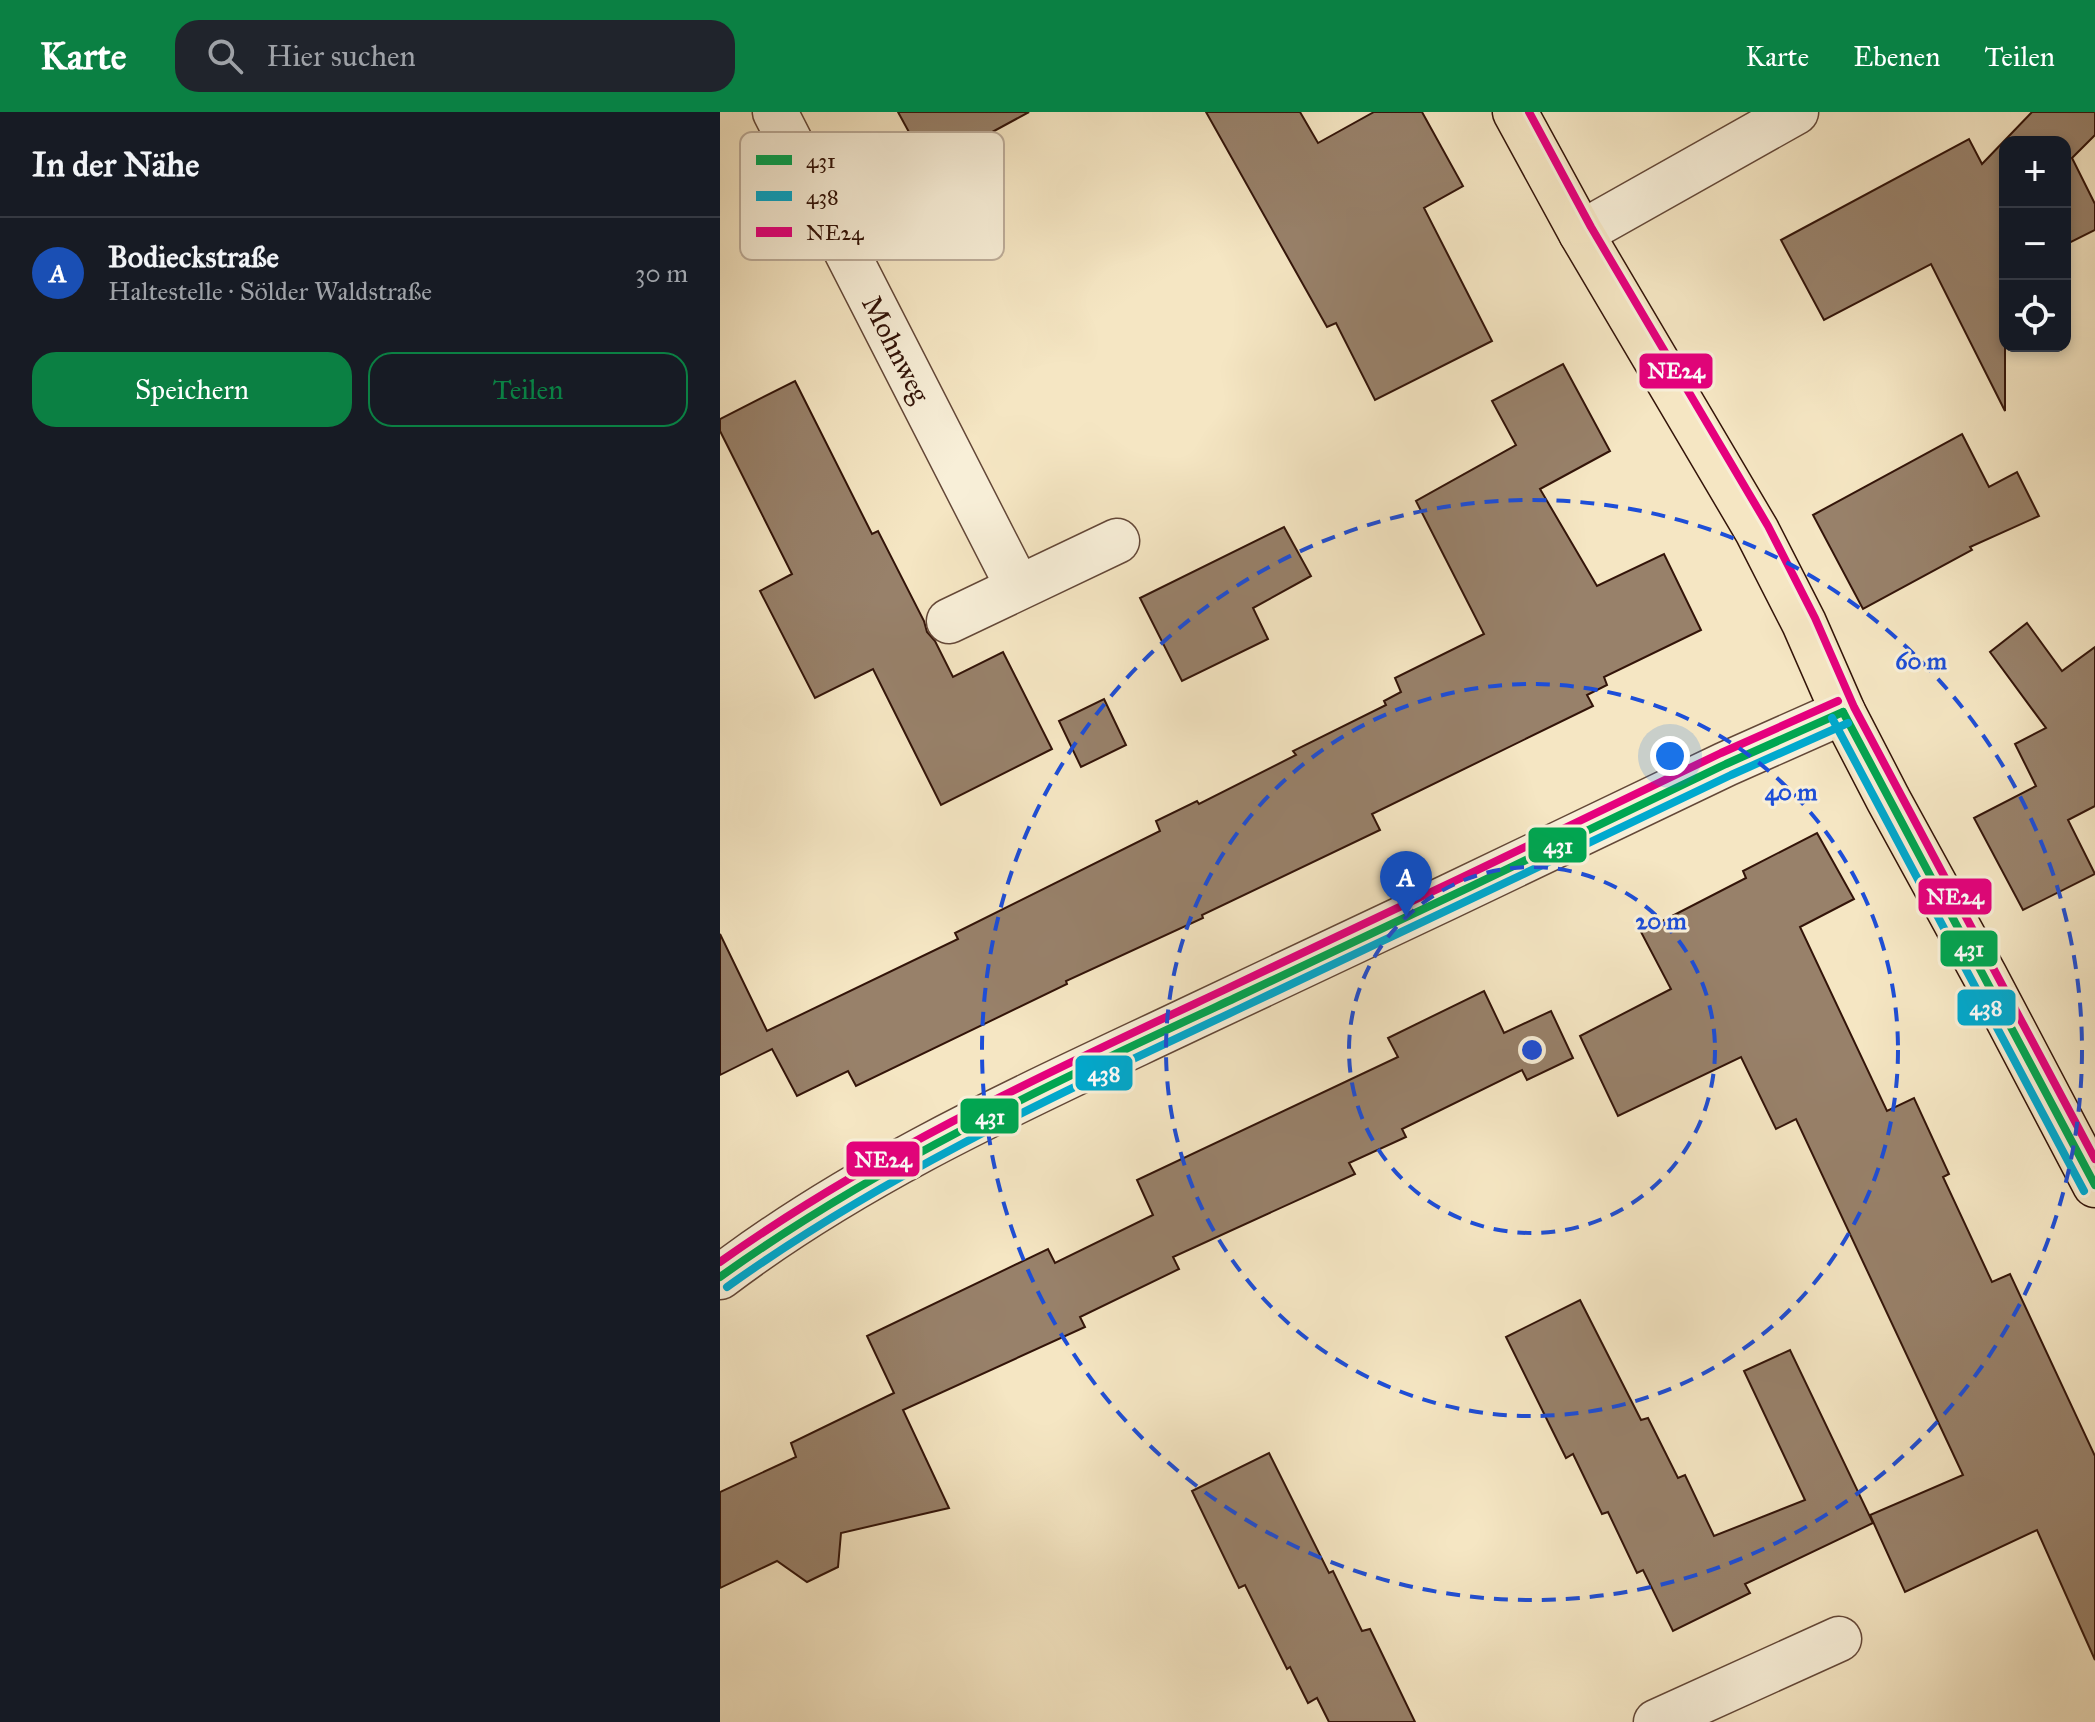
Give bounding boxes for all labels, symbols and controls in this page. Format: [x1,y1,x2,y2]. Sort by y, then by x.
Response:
search box [175,20,735,92]
text: Karte [40,33,127,79]
icon: search [203,34,247,78]
text: Hier suchen [267,38,416,74]
text: Karte [1745,39,1809,74]
text: Ebenen [1853,39,1940,74]
text: Teilen [1984,39,2055,74]
legend [740,132,1004,260]
map controls [1999,136,2071,352]
button: + [1999,136,2071,208]
text: In der Nähe [32,144,199,185]
text: 431 [806,147,836,174]
text: 438 [806,183,839,210]
button: − [1999,208,2071,280]
text: NE24 [806,219,864,246]
text: Bodieckstraße [108,239,279,275]
text: A [49,257,67,289]
text: 30 m [635,257,688,289]
text: Haltestelle · Sölder Waldstraße [108,275,432,307]
button: locate [1999,280,2071,352]
street label: Mohnweg [854,289,938,409]
button: Speichern [32,352,352,427]
button: Teilen [368,352,688,427]
line badge: NE24 [1638,352,1714,390]
text: NE24 [1647,357,1707,384]
text: 60 m [1895,646,1948,676]
your location [1650,736,1690,776]
text: 40 m [1765,777,1818,807]
line badge: 431 [1527,826,1588,864]
text: 431 [1543,832,1573,859]
pin: A [1380,851,1432,917]
line badge: NE24 [1917,877,1993,916]
text: NE24 [1926,883,1986,910]
text: 20 m [1635,906,1687,936]
line badge: 431 [1939,929,1999,968]
text: 431 [1954,935,1984,962]
line badge: 438 [1956,988,2017,1027]
text: 438 [1970,994,2002,1021]
centre of rings [1518,1036,1546,1064]
line badge: 438 [1074,1054,1134,1092]
text: 438 [1088,1060,1120,1087]
line badge: 431 [959,1097,1020,1135]
text: 431 [975,1103,1005,1130]
line badge: NE24 [845,1140,921,1178]
text: NE24 [854,1146,914,1173]

